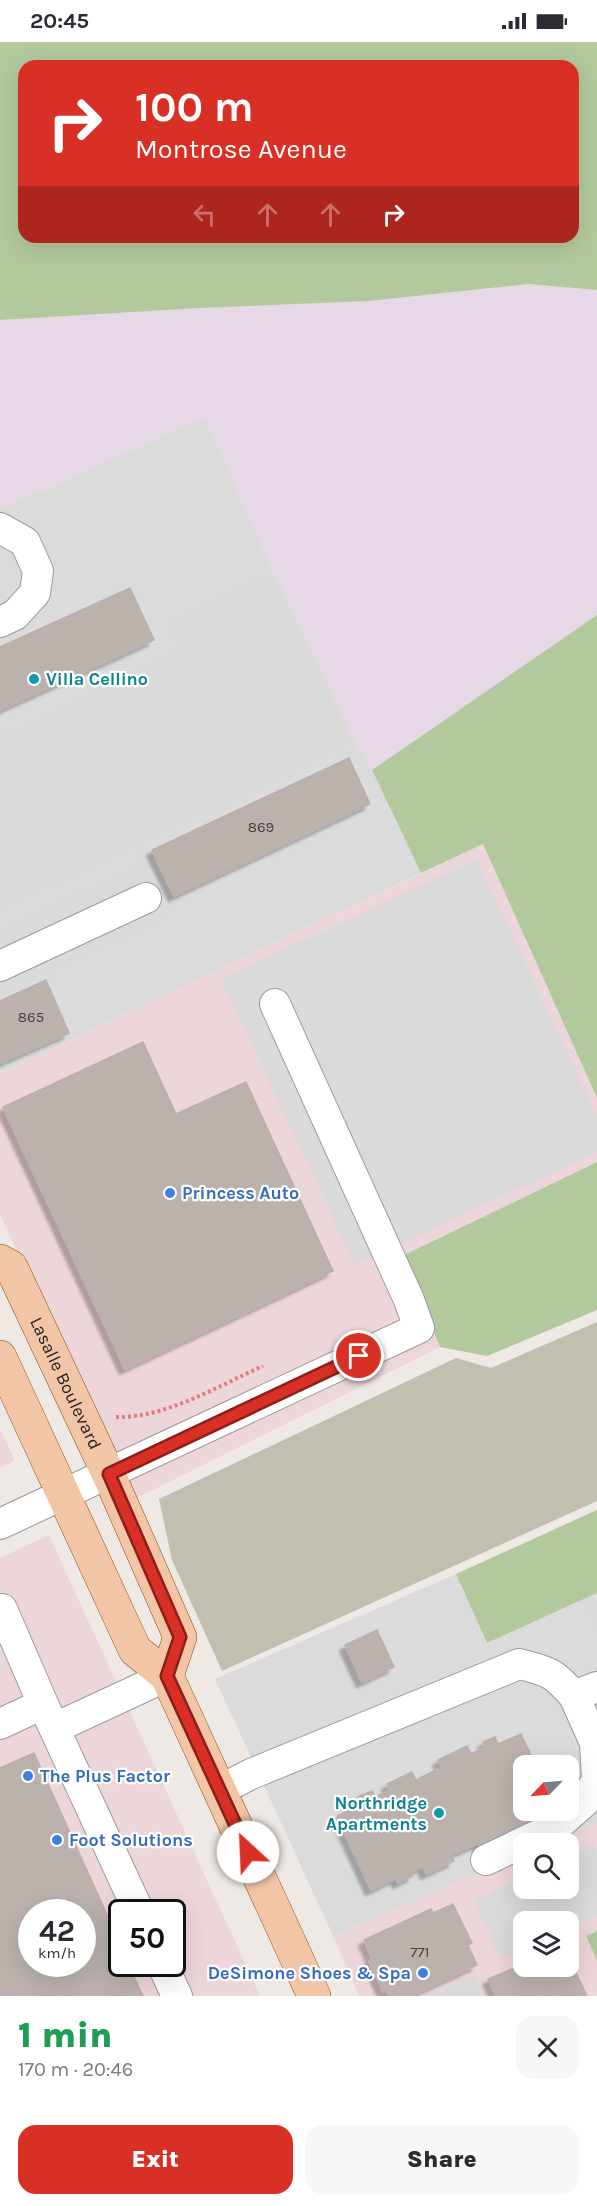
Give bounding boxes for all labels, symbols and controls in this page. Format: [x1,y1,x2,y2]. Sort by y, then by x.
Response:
text: 20:45 [30,8,89,34]
text: 100 m [135,82,254,132]
icon: right [36,84,114,162]
text: Montrose Avenue [135,133,347,165]
icon: left [188,198,221,231]
icon: ahead [251,198,284,231]
icon: ahead [314,198,347,231]
icon: right [377,198,410,231]
place label: Villa Cellino [46,668,148,690]
marker: Villa Cellino [27,672,41,686]
house number: 869 [248,818,274,836]
house number: 865 [18,1008,44,1026]
place label: Princess Auto [182,1182,299,1204]
marker: Princess Auto [163,1186,177,1200]
street label: Lasalle Boulevard [25,1314,106,1453]
pin [333,1330,384,1381]
icon: arrive [342,1339,375,1372]
north arrow [513,1755,579,1821]
map controls [513,1755,579,1977]
place label: The Plus Factor [40,1765,170,1787]
marker: The Plus Factor [21,1769,35,1783]
place label: Northridge Apartments [326,1792,427,1835]
marker: Northridge Apartments [432,1806,446,1820]
position arrow [216,1820,280,1884]
place label: Foot Solutions [69,1829,193,1851]
marker: Foot Solutions [50,1833,64,1847]
button: search [513,1833,579,1899]
speed limit sign: 50 [108,1899,186,1977]
button: layers [513,1911,579,1977]
text: 42 [39,1913,75,1949]
house number: 771 [410,1943,430,1961]
text: km/h [38,1944,76,1962]
place label: DeSimone Shoes & Spa [208,1962,411,1984]
marker: DeSimone Shoes & Spa [416,1966,430,1980]
text: 1 min [18,2014,112,2056]
button: close [516,2016,579,2079]
text: 170 m · 20:46 [18,2058,133,2081]
button: Exit [18,2125,293,2194]
button: Share [305,2125,579,2194]

